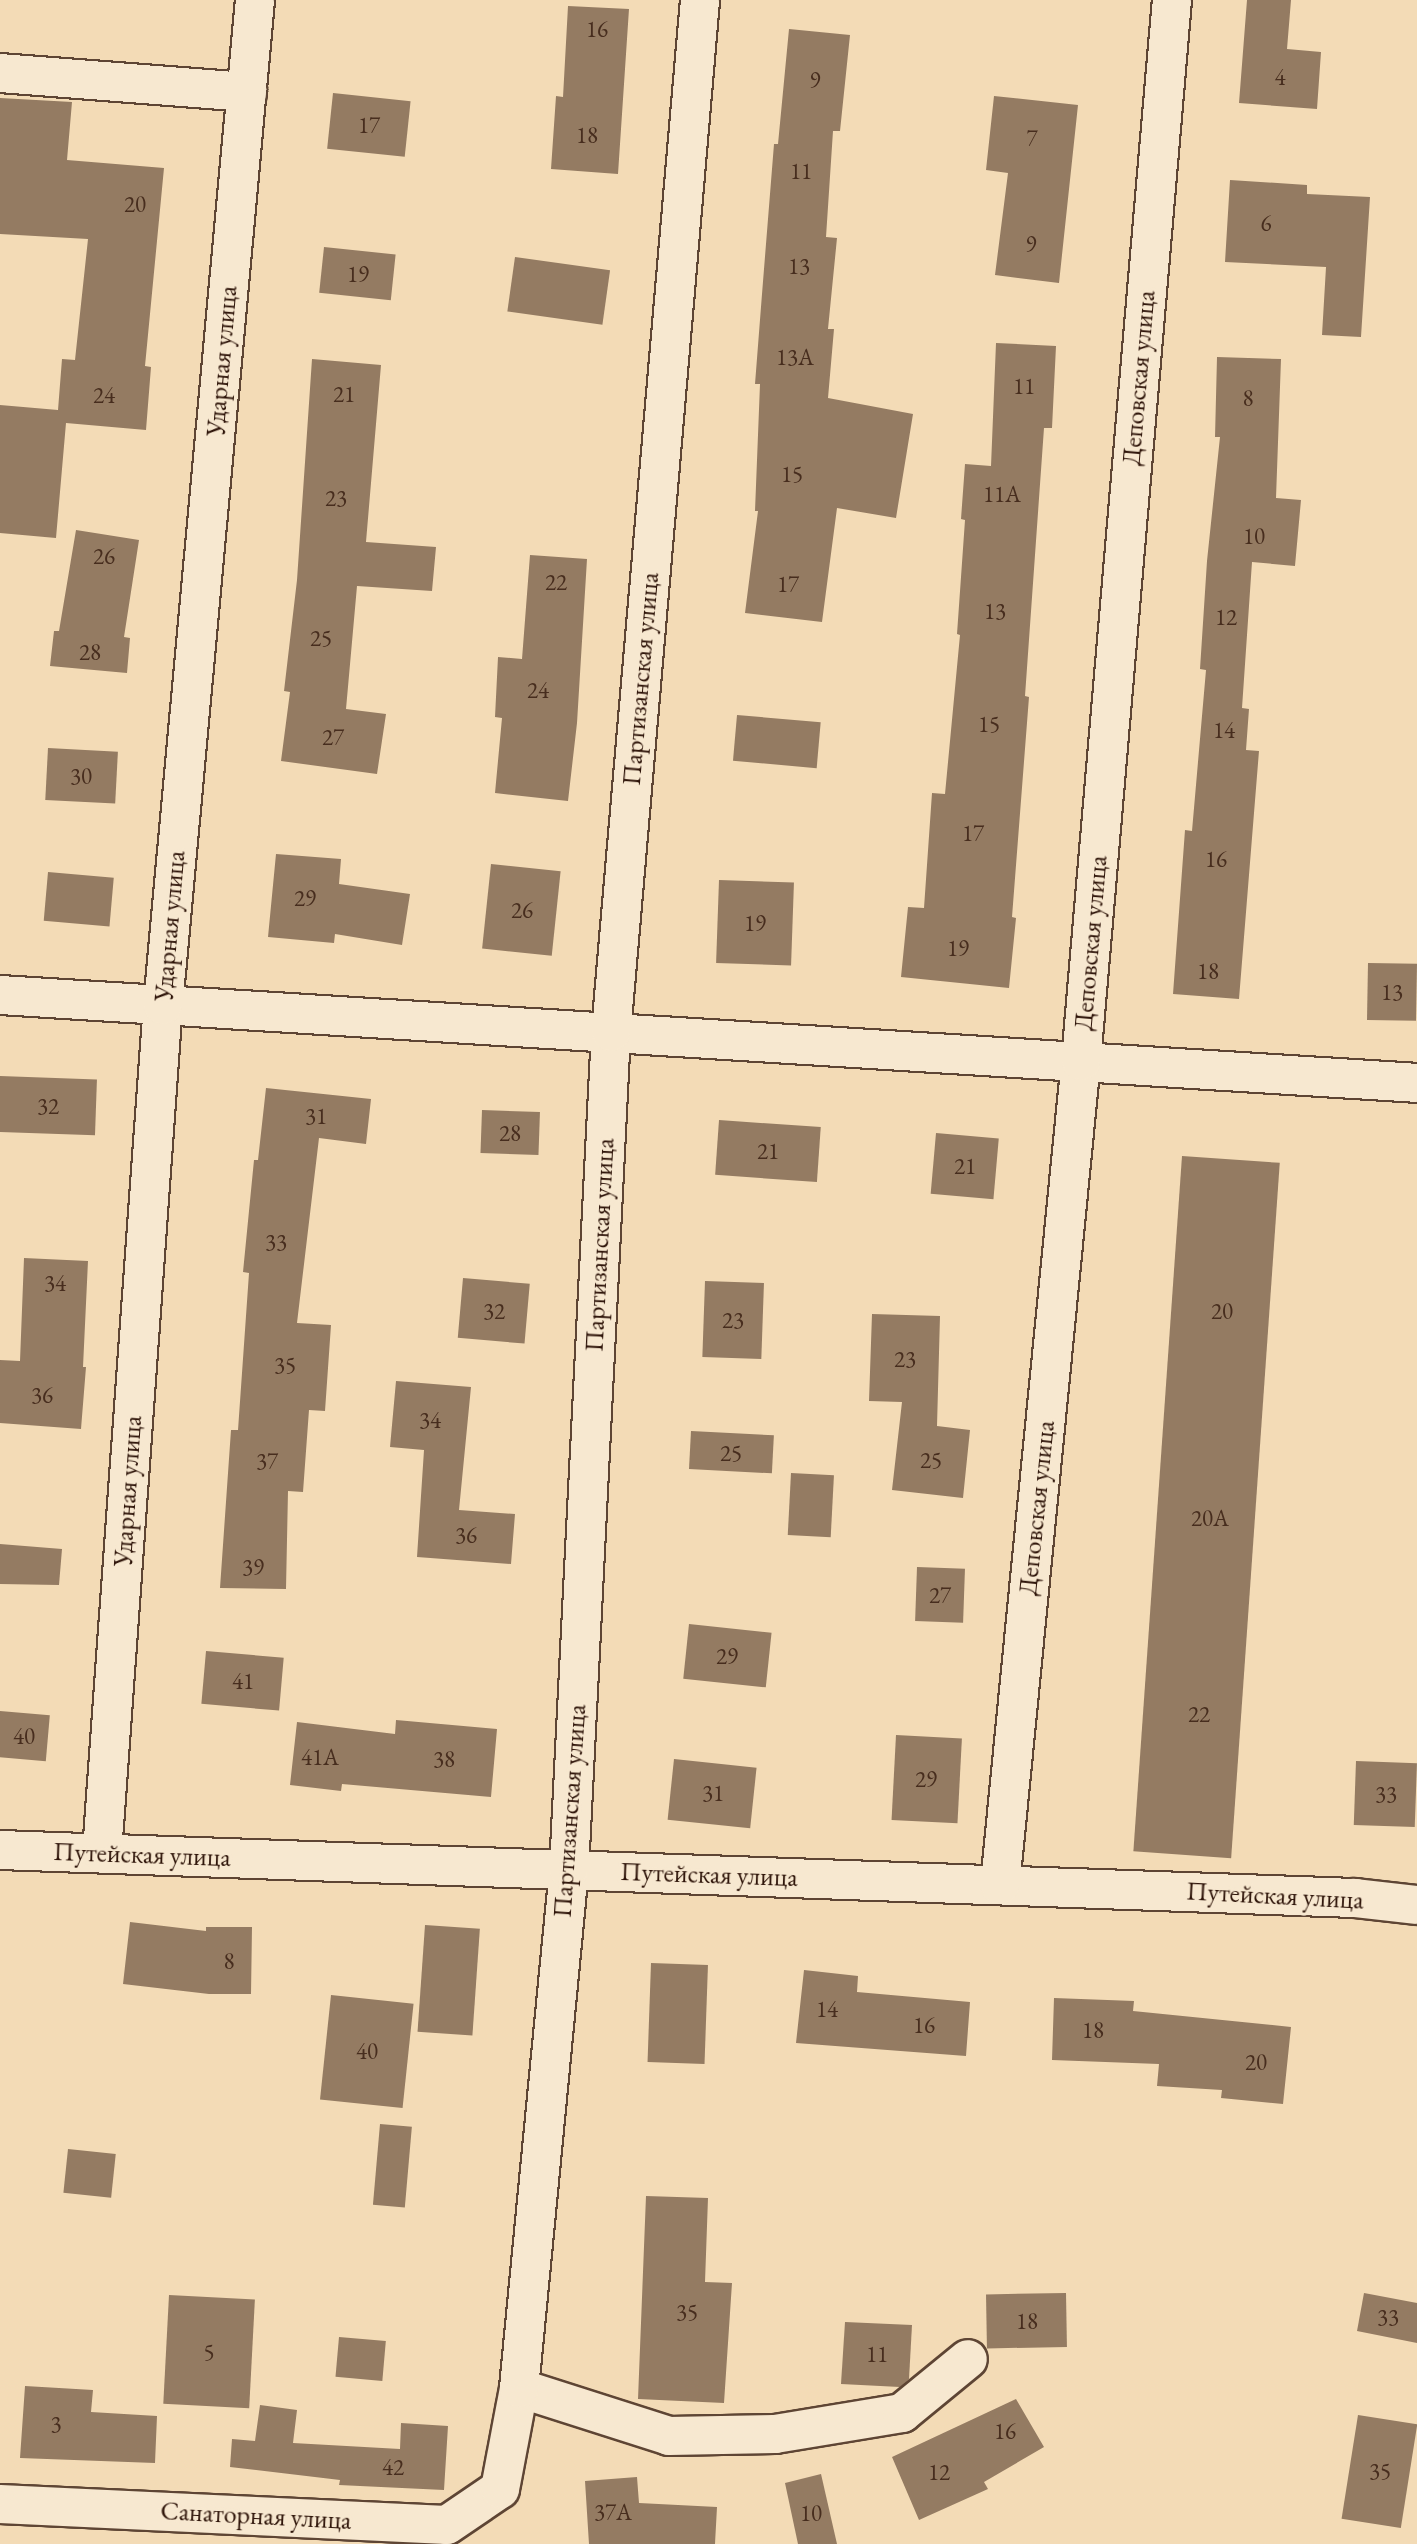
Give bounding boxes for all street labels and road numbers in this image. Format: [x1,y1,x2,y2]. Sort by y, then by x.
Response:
street label: Ударная улица [200,284,244,438]
street label: Деповская улица [1116,289,1162,467]
street label: Партизанская улица [616,571,666,787]
street label: Ударная улица [148,849,192,1003]
street label: Деповская улица [1068,854,1114,1032]
street label: Партизанская улица [579,1137,621,1353]
street label: Ударная улица [107,1415,149,1567]
street label: Деповская улица [1012,1419,1062,1597]
street label: Партизанская улица [547,1703,593,1919]
street label: Путейская улица [53,1836,231,1874]
street label: Путейская улица [620,1856,798,1894]
street label: Путейская улица [1186,1876,1364,1916]
street label: Санаторная улица [160,2495,352,2537]

